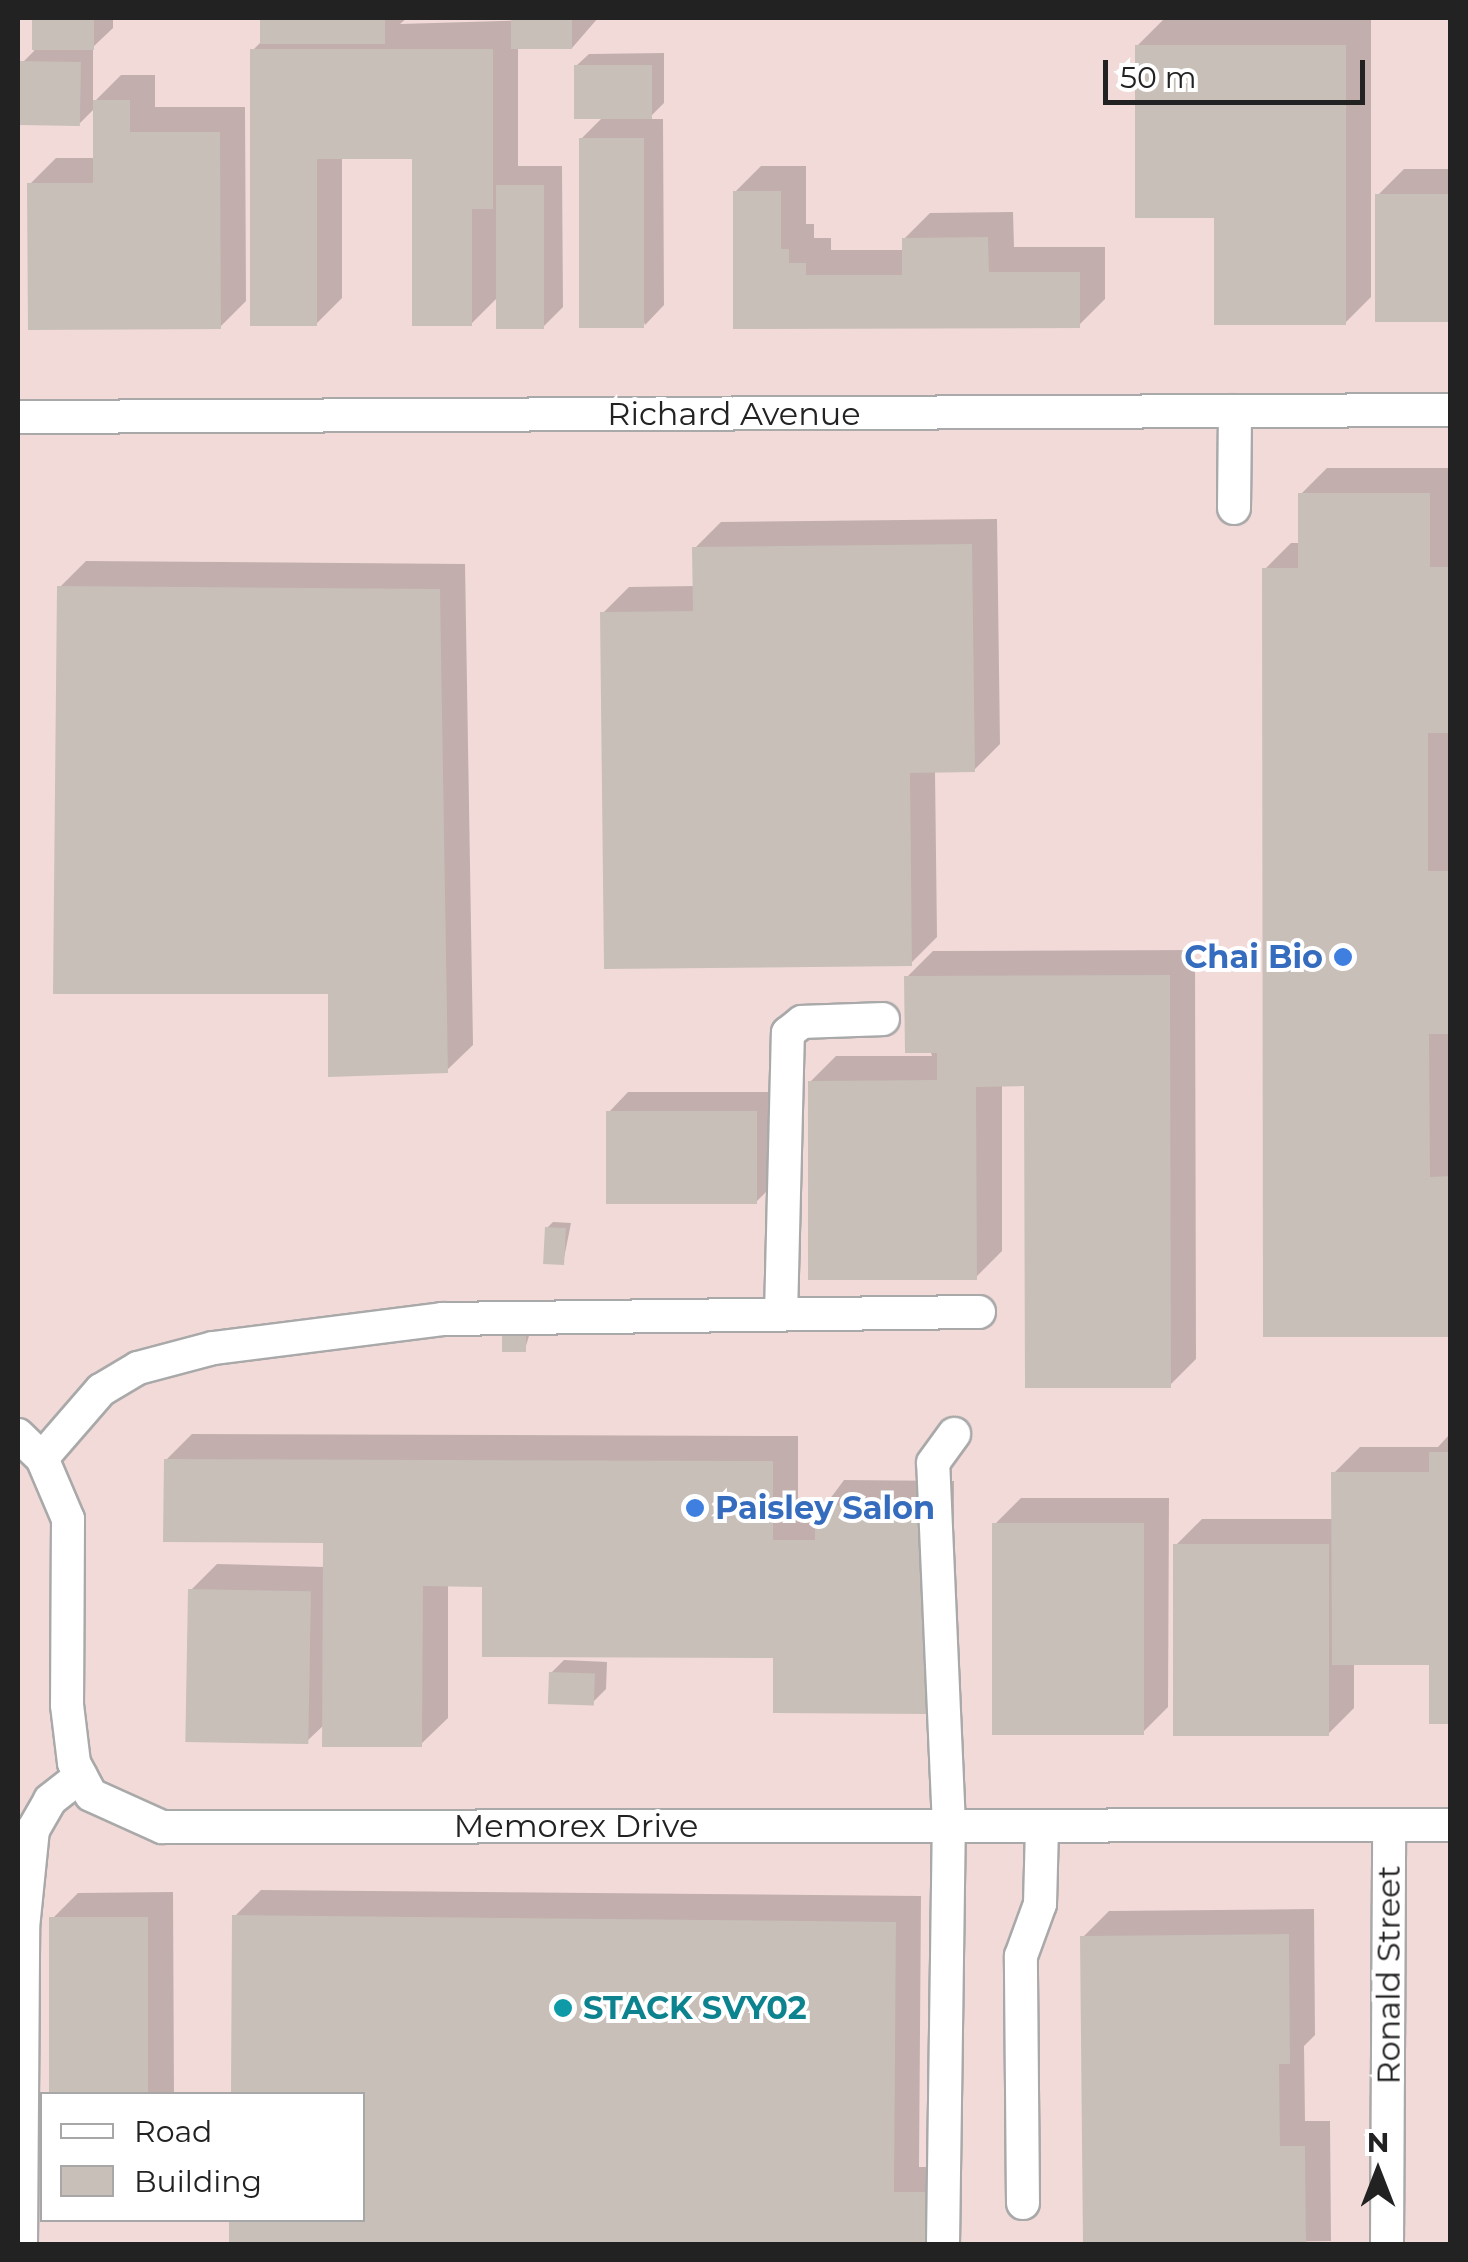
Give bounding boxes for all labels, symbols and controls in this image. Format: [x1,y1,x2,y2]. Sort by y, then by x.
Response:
scale bar [1108,40,1370,102]
text: 50 m [1120,59,1197,96]
street label: Richard Avenue [607,395,861,433]
place label: Chai Bio [1184,938,1323,976]
marker: Chai Bio [1332,946,1354,968]
place label: Paisley Salon [715,1489,935,1527]
marker: Paisley Salon [684,1497,706,1519]
street label: Memorex Drive [454,1807,698,1845]
street label: Ronald Street [1370,1865,1408,2085]
place label: STACK SVY02 [583,1989,807,2027]
marker: STACK SVY02 [552,1997,574,2019]
legend [40,2092,365,2222]
text: Road [134,2113,212,2150]
north arrow [1328,2122,1428,2222]
text: N [1367,2125,1389,2159]
text: Building [134,2163,262,2200]

